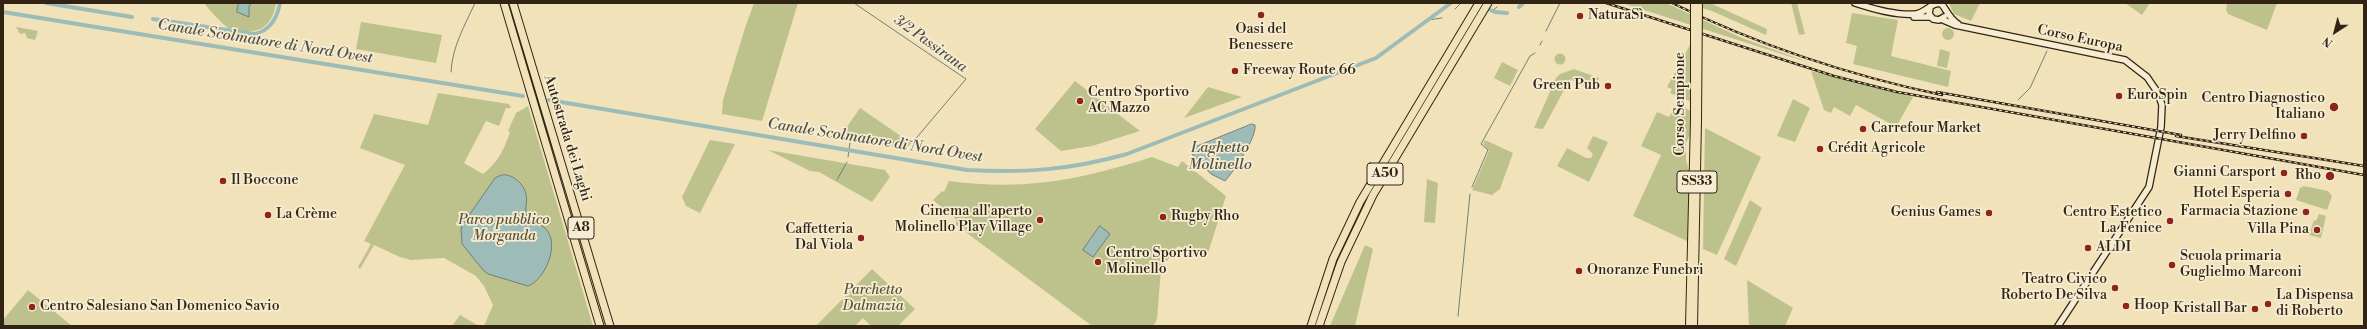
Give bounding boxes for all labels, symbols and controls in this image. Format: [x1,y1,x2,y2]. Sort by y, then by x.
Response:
place label: NaturaSì [1588,8,1644,24]
marker: Oasi del Benessere [1256,10,1266,20]
water label: 3/2 Passirana [890,11,970,77]
marker: NaturaSì [1575,11,1585,21]
north arrow [2315,12,2355,52]
water label: Canale Scolmatore di Nord Ovest [156,16,374,68]
place label: Oasi del Benessere [1229,22,1293,54]
street label: Corso Europa [2036,22,2124,56]
text: N [2320,33,2336,50]
street label: Corso Sempione [1673,52,1689,156]
place label: Freeway Route 66 [1243,63,1356,79]
marker: Freeway Route 66 [1230,66,1240,76]
street label: Autostrada dei Laghi [540,73,594,203]
place label: Green Pub [1533,78,1600,94]
marker: Green Pub [1603,81,1613,91]
place label: Centro Sportivo AC Mazzo [1088,85,1189,118]
place label: EuroSpin [2127,88,2187,104]
marker: EuroSpin [2114,91,2124,101]
place label: Centro Diagnostico Italiano [2202,91,2325,124]
marker: Centro Sportivo AC Mazzo [1075,96,1085,106]
marker: Centro Diagnostico Italiano [2328,101,2340,113]
water label: Canale Scolmatore di Nord Ovest [766,115,984,167]
place label: Carrefour Market [1871,121,1981,137]
marker: Carrefour Market [1858,124,1868,134]
place label: Jerry Delfino [2213,128,2296,144]
marker: Jerry Delfino [2299,131,2309,141]
water label: Laghetto Molinello [1188,139,1252,174]
place label: Crédit Agricole [1828,141,1926,157]
marker: Crédit Agricole [1815,144,1825,154]
road number: A50 [1367,163,1403,185]
place label: Gianni Carsport [2174,165,2276,181]
marker: Gianni Carsport [2279,168,2289,178]
place label: Rho [2295,168,2321,184]
marker: Rho [2324,170,2336,182]
road number: SS33 [1677,171,1717,193]
place label: Il Boccone [231,173,298,189]
marker: Il Boccone [218,176,228,186]
place label: Hotel Esperia [2193,186,2280,202]
marker: Hotel Esperia [2283,189,2293,199]
place label: Cinema all'aperto Molinello Play Village [895,204,1032,236]
place label: Farmacia Stazione [2180,204,2298,220]
place label: Genius Games [1891,205,1981,221]
place label: Centro Estetico La Fenice [2063,205,2162,238]
place label: La Crème [276,207,337,223]
marker: Farmacia Stazione [2301,207,2311,217]
marker: Genius Games [1984,208,1994,218]
place label: Rugby Rho [1171,209,1239,225]
marker: La Crème [263,210,273,220]
marker: Rugby Rho [1158,212,1168,222]
park label: Parco pubblico Morganda [458,213,550,246]
marker: Cinema all'aperto Molinello Play Village [1035,215,1045,225]
marker: Centro Estetico La Fenice [2165,216,2175,226]
road number: A8 [568,217,594,239]
place label: Caffetteria Dal Viola [786,222,853,254]
place label: Villa Pina [2247,222,2309,238]
marker: Villa Pina [2312,225,2322,235]
marker: Caffetteria Dal Viola [856,233,866,243]
place label: ALDI [2096,240,2131,256]
marker: ALDI [2083,243,2093,253]
place label: Centro Sportivo Molinello [1106,246,1207,278]
place label: Scuola primaria Guglielmo Marconi [2180,249,2302,282]
marker: Centro Sportivo Molinello [1093,257,1103,267]
marker: Scuola primaria Guglielmo Marconi [2167,260,2177,270]
place label: Onoranze Funebri [1587,263,1704,279]
marker: Onoranze Funebri [1574,266,1584,276]
place label: Teatro Civico Roberto De Silva [2001,272,2107,304]
park label: Parchetto Dalmazia [843,283,903,316]
marker: Teatro Civico Roberto De Silva [2110,283,2120,293]
place label: La Dispensa di Roberto [2276,288,2354,320]
place label: Hoop [2134,298,2169,314]
place label: Centro Salesiano San Domenico Savio [40,299,280,315]
marker: La Dispensa di Roberto [2263,299,2273,309]
marker: Hoop [2121,301,2131,311]
place label: Kristall Bar [2173,301,2247,317]
marker: Centro Salesiano San Domenico Savio [27,302,37,312]
marker: Kristall Bar [2250,304,2260,314]

